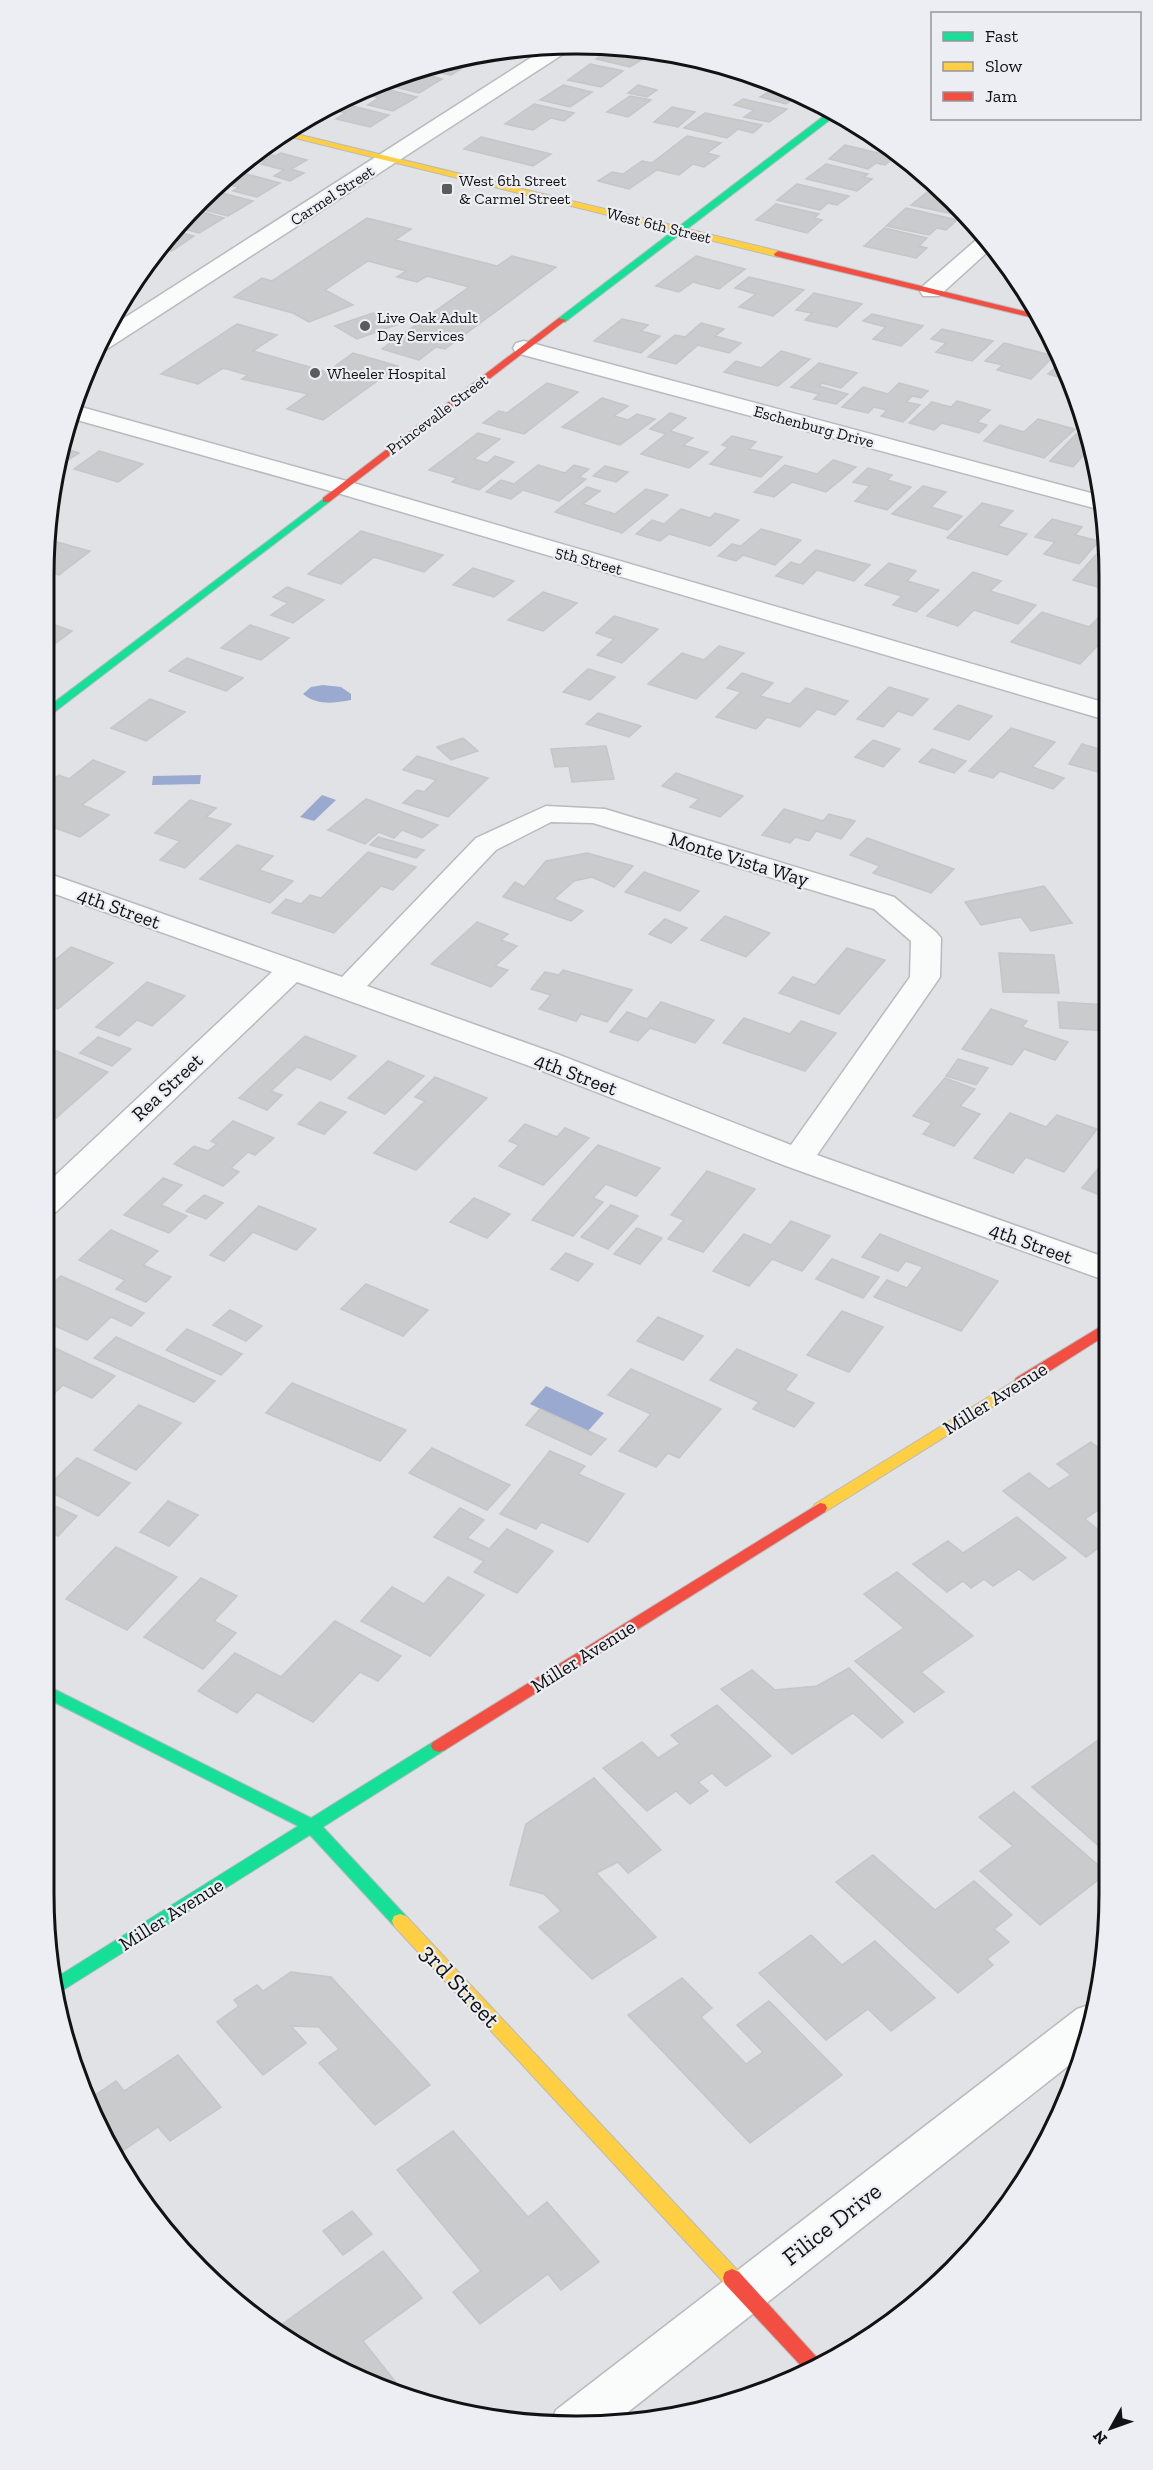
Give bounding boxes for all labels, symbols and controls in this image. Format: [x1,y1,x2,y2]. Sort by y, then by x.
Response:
legend [931,12,1141,120]
text: Fast [985,25,1018,47]
text: Slow [985,55,1022,77]
text: Jam [985,85,1017,107]
street label: Carmel Street [287,161,378,230]
place label: West 6th Street & Carmel Street [459,171,571,208]
marker: West 6th Street & Carmel Street [440,182,454,196]
street label: West 6th Street [605,203,713,248]
place label: Live Oak Adult Day Services [377,308,478,345]
marker: Live Oak Adult Day Services [358,319,372,333]
place label: Wheeler Hospital [327,364,446,383]
marker: Wheeler Hospital [308,366,322,380]
street label: Princevalle Street [383,370,492,459]
street label: Eschenburg Drive [752,401,876,452]
street label: 5th Street [553,542,625,579]
street label: Monte Vista Way [666,826,812,892]
street label: 4th Street [74,882,164,934]
street label: 4th Street [531,1047,621,1101]
street label: Rea Street [126,1048,208,1126]
street label: 4th Street [986,1217,1076,1269]
street label: Miller Avenue [938,1356,1052,1440]
street label: Miller Avenue [526,1614,640,1698]
street label: Miller Avenue [114,1872,228,1956]
street label: 3rd Street [414,1938,506,2034]
street label: Filice Drive [776,2176,887,2271]
north arrow [1081,2398,1141,2458]
text: N [1089,2427,1111,2448]

